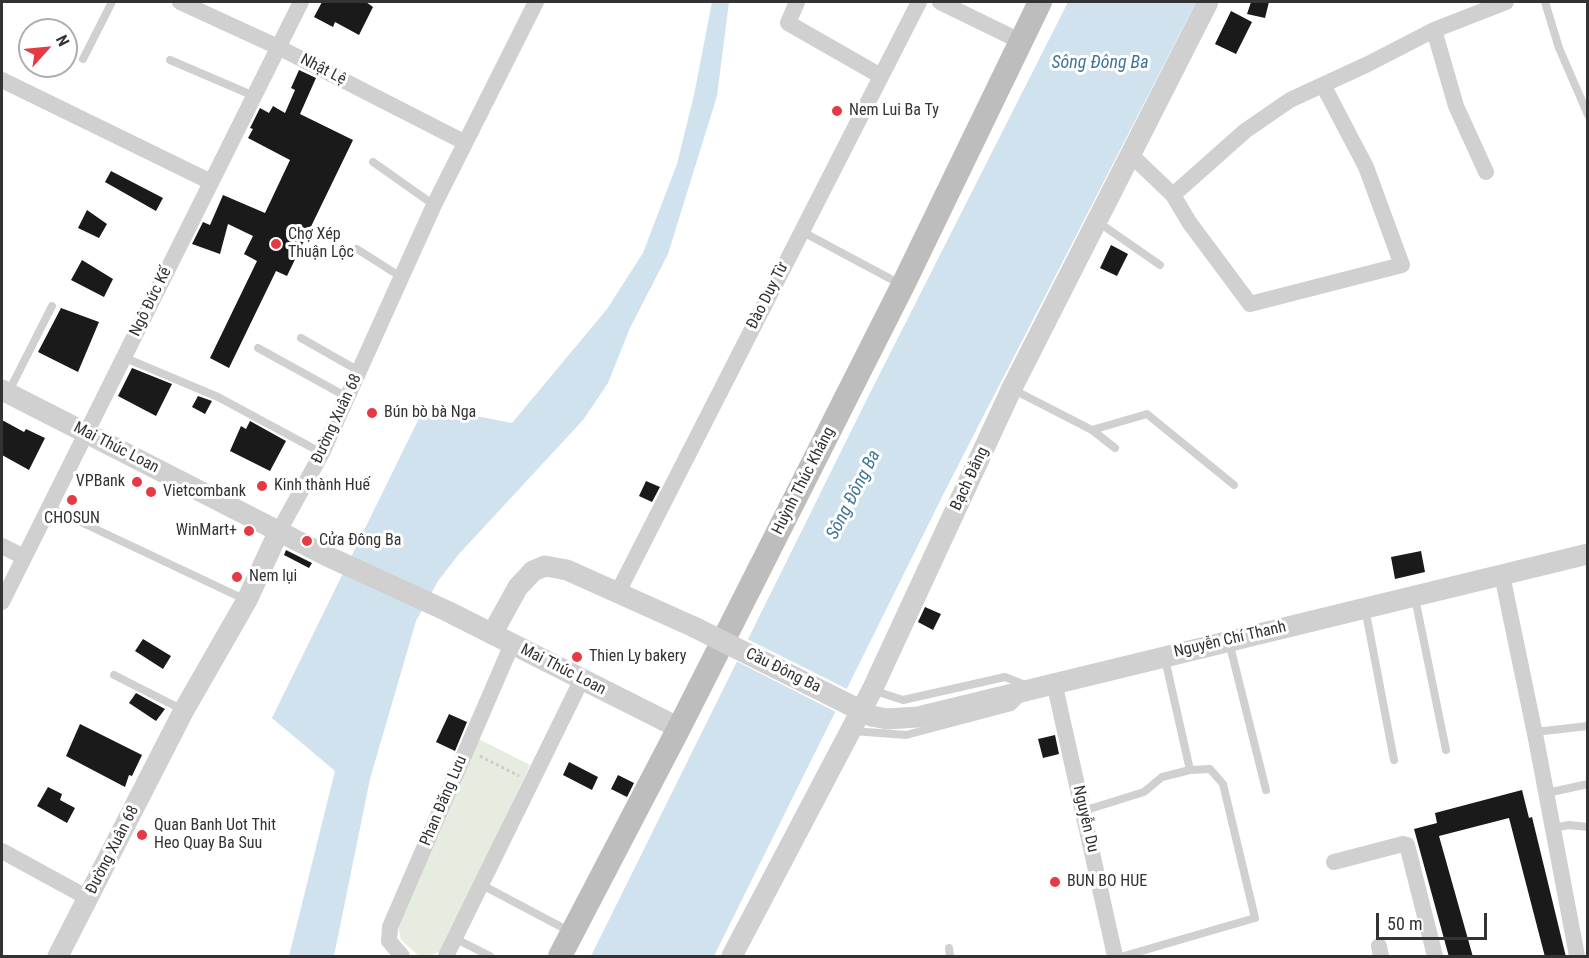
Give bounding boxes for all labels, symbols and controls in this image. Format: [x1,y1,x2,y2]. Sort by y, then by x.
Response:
north arrow [18,18,78,78]
text: N [52,32,73,49]
street label: Nhật Lệ [297,50,349,90]
water label: Sông Đông Ba [1051,52,1149,74]
place label: Nem Lui Ba Ty [849,101,939,121]
marker: Nem Lui Ba Ty [830,104,844,118]
place label: Chợ Xép Thuận Lộc [288,225,354,263]
marker: Chợ Xép Thuận Lộc [269,237,283,251]
street label: Đào Duy Từ [743,259,793,333]
street label: Ngô Đức Kế [126,264,176,340]
street label: Đường Xuân 68 [308,371,366,467]
place label: Bún bò bà Nga [384,403,476,423]
marker: Bún bò bà Nga [365,406,379,420]
street label: Mai Thúc Loan [70,418,162,478]
street label: Huỳnh Thúc Kháng [769,424,839,538]
street label: Bạch Đằng [947,444,993,514]
water label: Sông Đông Ba [822,447,886,543]
place label: VPBank [76,472,125,492]
marker: VPBank [130,475,144,489]
place label: Kinh thành Huế [274,476,370,496]
marker: Kinh thành Huế [255,479,269,493]
place label: Vietcombank [163,482,246,502]
marker: Vietcombank [144,485,158,499]
marker: CHOSUN [65,493,79,507]
place label: CHOSUN [44,509,100,529]
place label: WinMart+ [176,521,237,541]
marker: WinMart+ [242,524,256,538]
place label: Cửa Đông Ba [319,531,401,551]
marker: Cửa Đông Ba [300,534,314,548]
place label: Nem lụi [249,567,297,587]
marker: Nem lụi [230,570,244,584]
street label: Nguyễn Chí Thanh [1172,618,1288,662]
street label: Mai Thúc Loan [517,640,609,700]
street label: Cầu Đông Ba [742,645,824,697]
place label: Thien Ly bakery [589,647,686,667]
marker: Thien Ly bakery [570,650,584,664]
street label: Phan Đăng Lưu [416,753,472,849]
street label: Nguyễn Du [1068,784,1102,854]
street label: Đường Xuân 68 [82,803,144,897]
place label: Quan Banh Uot Thit Heo Quay Ba Suu [154,816,276,854]
marker: Quan Banh Uot Thit Heo Quay Ba Suu [135,828,149,842]
place label: BUN BO HUE [1067,872,1147,892]
marker: BUN BO HUE [1048,875,1062,889]
scale bar [1379,901,1490,939]
text: 50 m [1387,913,1422,934]

